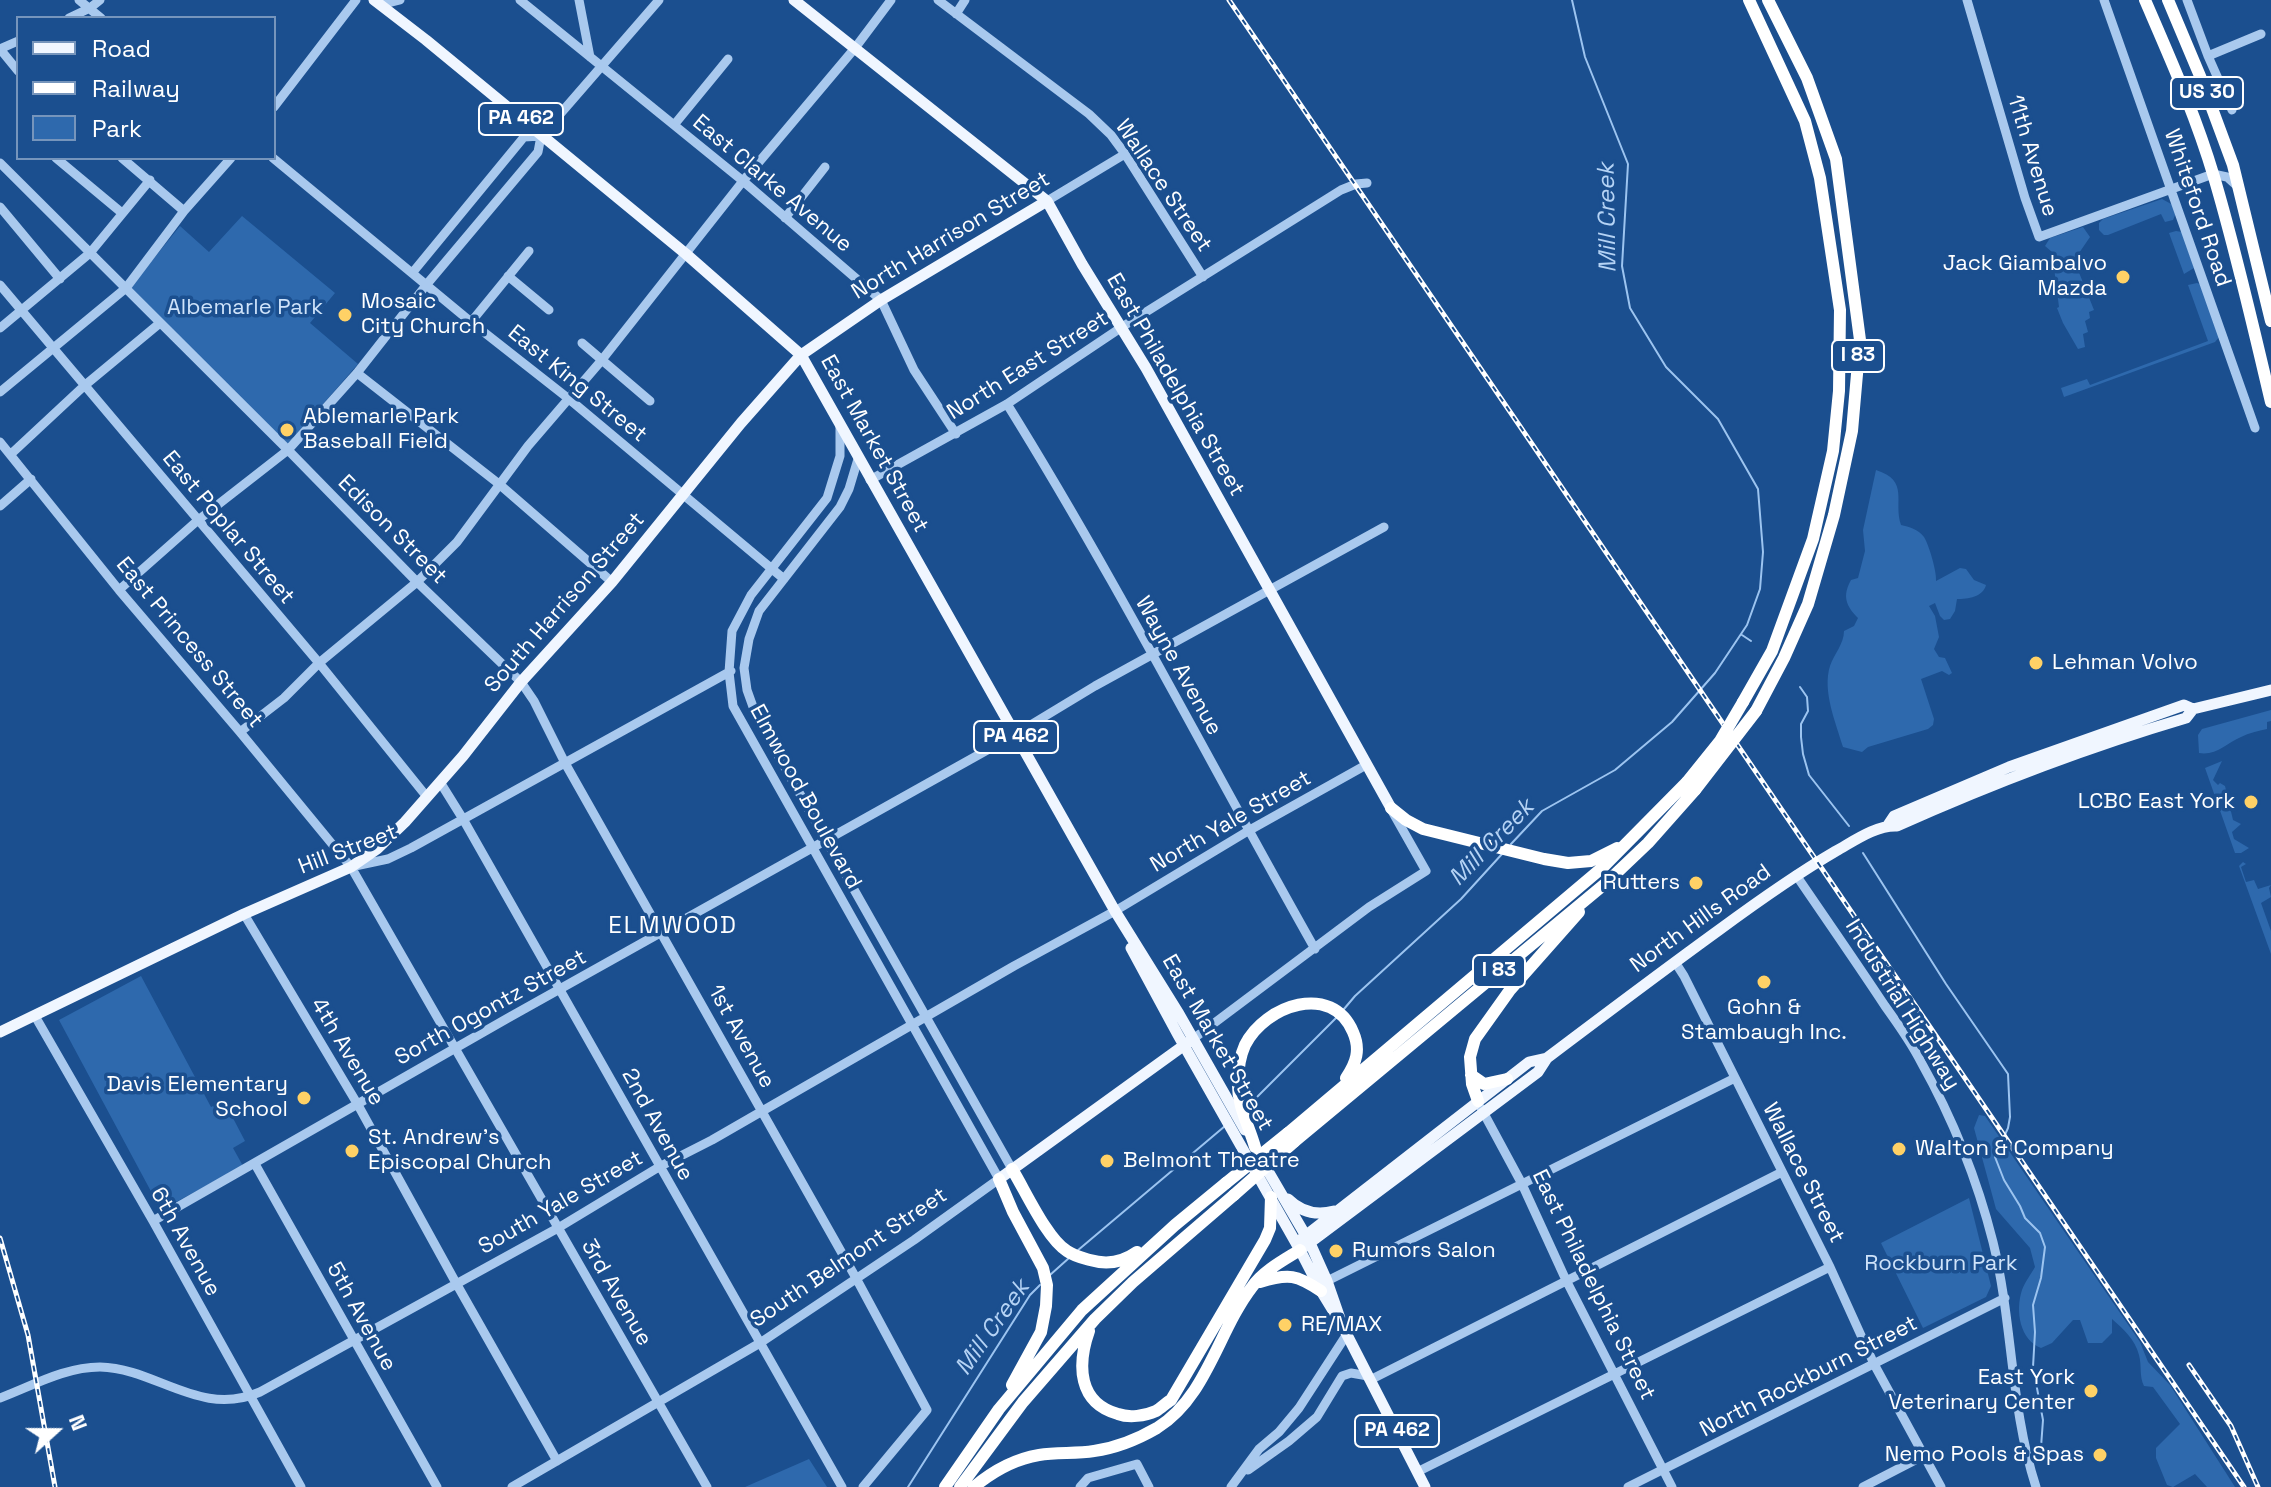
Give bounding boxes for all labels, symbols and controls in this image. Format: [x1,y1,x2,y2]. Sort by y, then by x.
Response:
legend [16,16,276,160]
text: Road [92,33,151,64]
text: Railway [92,73,180,104]
road number: US 30 [2171,77,2243,109]
street label: 11th Avenue [2001,92,2063,220]
road number: PA 462 [479,103,563,135]
street label: East Clarke Avenue [687,110,857,258]
text: Park [92,113,142,144]
street label: Wallace Street [1109,115,1217,257]
street label: Whiteford Road [2158,126,2236,290]
water label: Mill Creek [1593,163,1623,273]
street label: North Harrison Street [847,166,1055,306]
place label: Jack Giambalvo Mazda [1943,251,2107,302]
marker: Jack Giambalvo Mazda [2114,268,2132,286]
street label: East Philadelphia Street [1100,269,1250,501]
place label: Mosaic City Church [361,289,485,340]
park label: Albemarle Park [167,295,323,321]
marker: Mosaic City Church [336,306,354,324]
street label: North East Street [943,306,1113,426]
street label: East King Street [502,320,652,448]
road number: I 83 [1832,340,1884,372]
street label: East Market Street [814,351,934,537]
place label: Ablemarle Park Baseball Field [303,404,459,456]
marker: Ablemarle Park Baseball Field [278,421,296,439]
street label: East Poplar Street [156,446,300,610]
street label: Edison Street [332,470,452,590]
street label: South Harrison Street [479,507,651,699]
street label: East Princess Street [110,552,268,734]
street label: Wayne Avenue [1129,592,1227,740]
place label: Lehman Volvo [2052,650,2198,676]
marker: Lehman Volvo [2027,654,2045,672]
street label: Elmwood Boulevard [743,700,867,894]
road number: PA 462 [974,721,1058,753]
street label: North Yale Street [1146,765,1316,879]
place label: LCBC East York [2078,789,2235,815]
water label: Mill Creek [1443,793,1541,893]
marker: LCBC East York [2242,793,2260,811]
street label: Hill Street [295,819,401,881]
street label: North Hills Road [1625,859,1777,979]
place label: Rutters [1603,870,1680,896]
marker: Rutters [1687,874,1705,892]
district label: ELMWOOD [608,912,738,940]
street label: Industrial Highway [1839,915,1965,1095]
street label: Sorth Ogontz Street [391,944,591,1072]
street label: East Market Street [1156,950,1278,1136]
road number: I 83 [1473,955,1525,987]
marker: Gohn & Stambaugh Inc. [1755,973,1773,991]
street label: 1st Avenue [702,981,780,1093]
street label: 4th Avenue [305,993,389,1111]
place label: Gohn & Stambaugh Inc. [1681,995,1847,1046]
street label: 2nd Avenue [615,1064,699,1186]
place label: Davis Elementary School [106,1072,288,1124]
marker: Davis Elementary School [295,1089,313,1107]
street label: Wallace Street [1756,1098,1850,1248]
place label: St. Andrew's Episcopal Church [368,1125,552,1176]
place label: Walton & Company [1915,1136,2114,1162]
marker: Walton & Company [1890,1140,1908,1158]
marker: St. Andrew's Episcopal Church [343,1142,361,1160]
street label: South Yale Street [474,1145,648,1261]
place label: Belmont Theatre [1123,1148,1300,1174]
marker: Belmont Theatre [1098,1152,1116,1170]
street label: East Philadelphia Street [1526,1165,1660,1405]
street label: South Belmont Street [746,1182,952,1334]
street label: 6th Avenue [144,1183,226,1301]
street label: 3rd Avenue [575,1235,657,1351]
place label: Rumors Salon [1352,1238,1496,1264]
marker: Rumors Salon [1327,1242,1345,1260]
park label: Rockburn Park [1864,1251,2018,1277]
street label: 5th Avenue [320,1258,402,1376]
water label: Mill Creek [950,1275,1036,1381]
street label: North Rockburn Street [1696,1311,1922,1443]
place label: RE/MAX [1301,1312,1382,1338]
marker: RE/MAX [1276,1316,1294,1334]
place label: East York Veterinary Center [1888,1365,2075,1416]
marker: East York Veterinary Center [2082,1382,2100,1400]
north arrow [16,1391,96,1471]
text: N [63,1410,94,1434]
road number: PA 462 [1355,1415,1439,1447]
place label: Nemo Pools & Spas [1885,1442,2084,1468]
marker: Nemo Pools & Spas [2091,1446,2109,1464]

